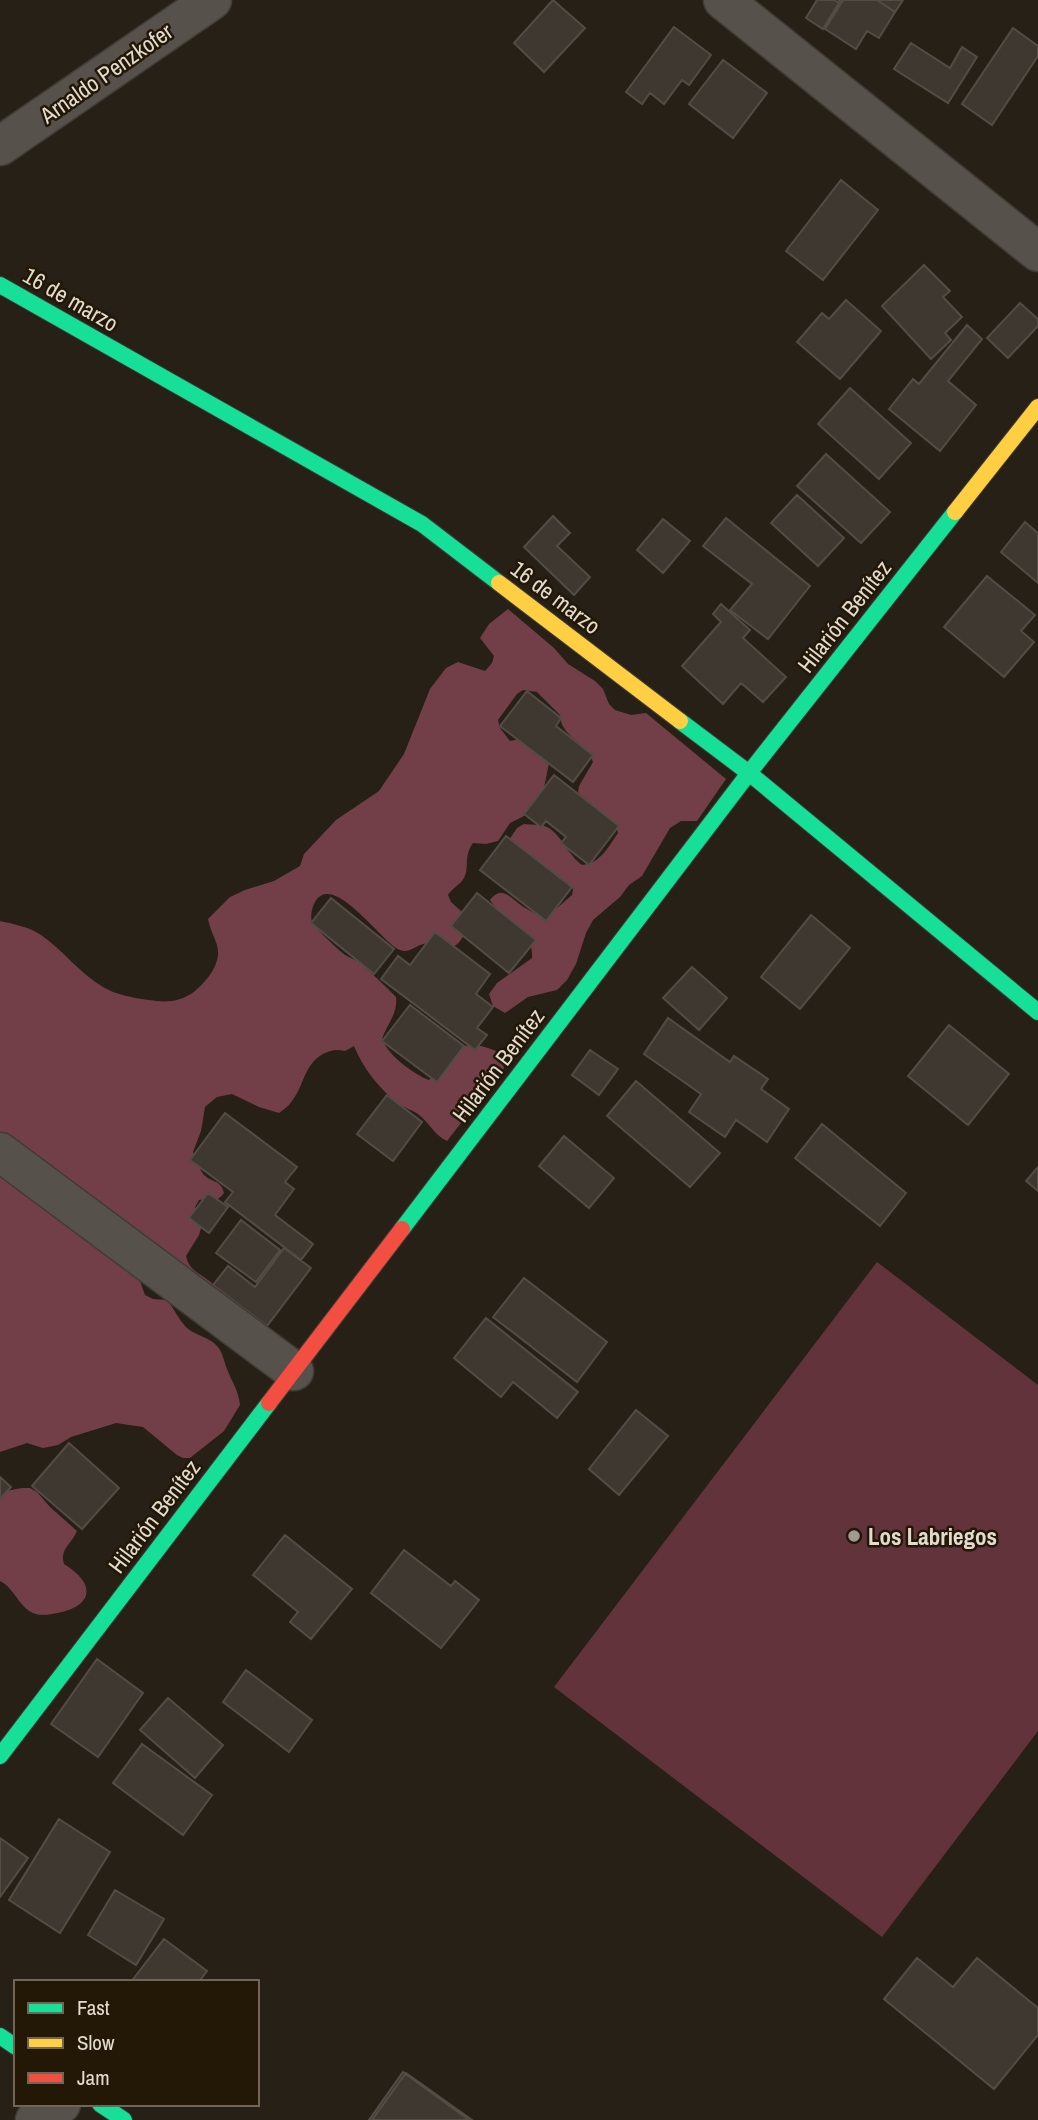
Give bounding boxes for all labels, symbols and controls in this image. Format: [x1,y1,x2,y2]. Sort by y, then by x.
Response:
street label: Arnaldo Penzkofer [33,15,179,131]
street label: 16 de marzo [18,259,124,339]
street label: 16 de marzo [505,553,607,641]
street label: Hilarión Benítez [790,553,898,679]
street label: Hilarión Benítez [445,1002,551,1128]
street label: Hilarión Benítez [101,1453,207,1579]
place label: Los Labriegos [868,1521,997,1552]
marker: Los Labriegos [846,1528,862,1544]
legend [14,1980,259,2106]
text: Fast [77,1993,110,2022]
text: Slow [77,2028,115,2057]
text: Jam [77,2063,110,2092]

